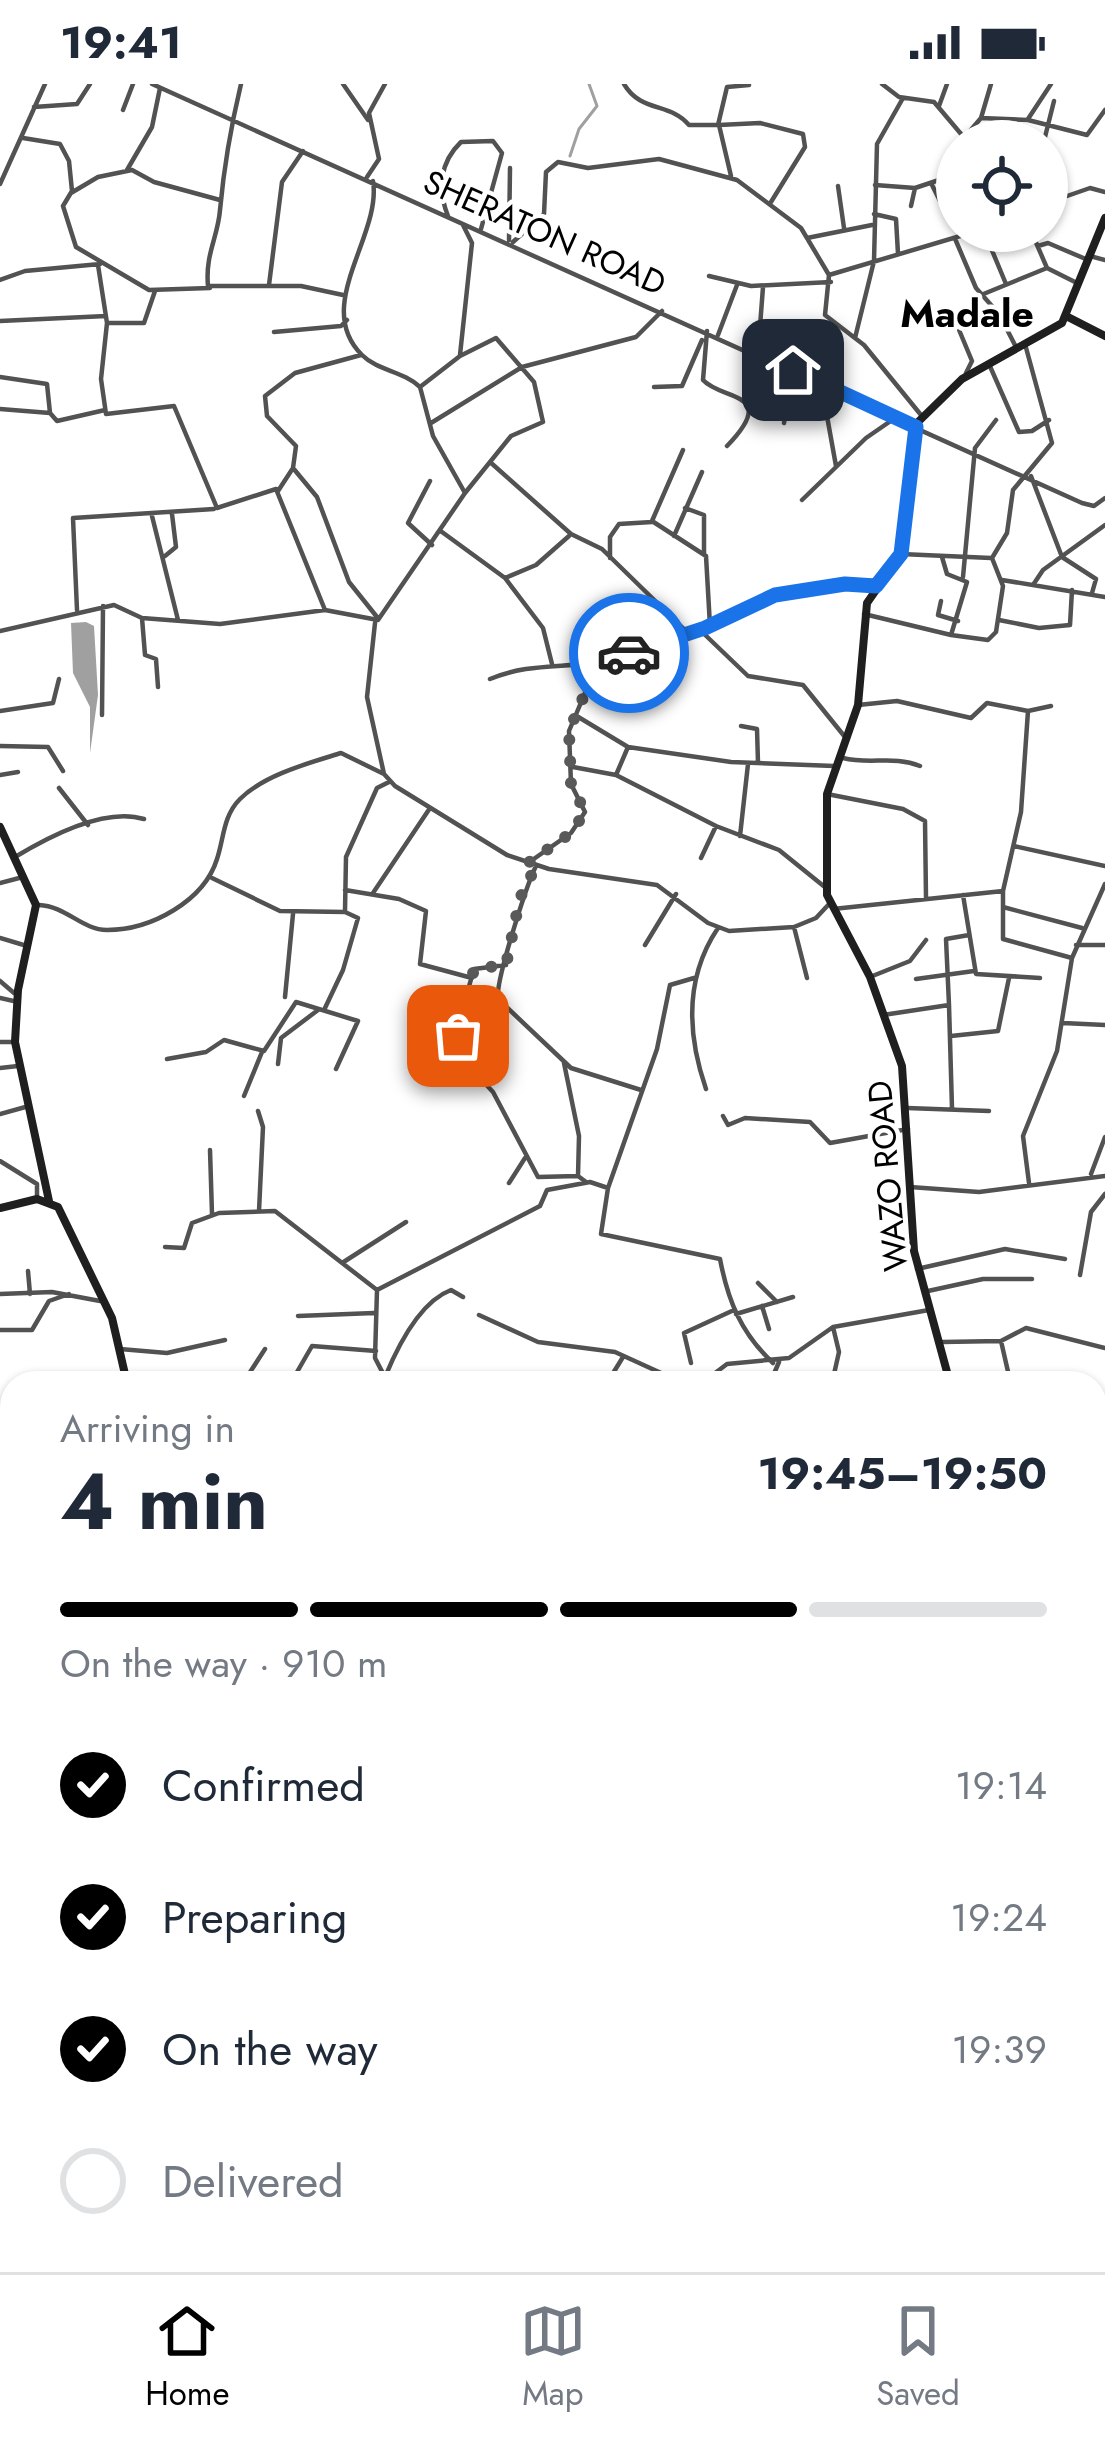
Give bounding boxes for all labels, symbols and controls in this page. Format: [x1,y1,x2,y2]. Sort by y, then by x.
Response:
text: 19:41 [60,10,182,75]
map controls [936,120,1068,252]
button: locate [936,120,1068,252]
street label: SHERATON ROAD [416,158,673,307]
district label: Madale [900,285,1034,342]
pin [742,319,844,421]
icon: home [760,337,826,403]
courier [569,593,689,713]
icon: car [596,620,662,686]
pin [407,985,509,1087]
icon: bag [425,1003,491,1069]
street label: WAZO ROAD [856,1079,919,1273]
text: Arriving in [60,1400,235,1457]
text: 19:45–19:50 [757,1441,1047,1506]
text: 4 min [60,1446,268,1558]
text: On the way · 910 m [60,1635,387,1692]
icon: check [60,1752,126,1818]
text: Confirmed [162,1753,365,1818]
text: 19:14 [955,1757,1047,1814]
icon: check [60,1884,126,1950]
text: Preparing [162,1885,347,1950]
text: 19:24 [950,1889,1047,1946]
icon: check [60,2016,126,2082]
text: On the way [162,2017,378,2082]
text: 19:39 [952,2021,1047,2078]
text: Delivered [162,2149,344,2214]
tab: Home [145,2298,230,2417]
tab: Map [520,2298,586,2417]
tab: Saved [876,2298,960,2417]

